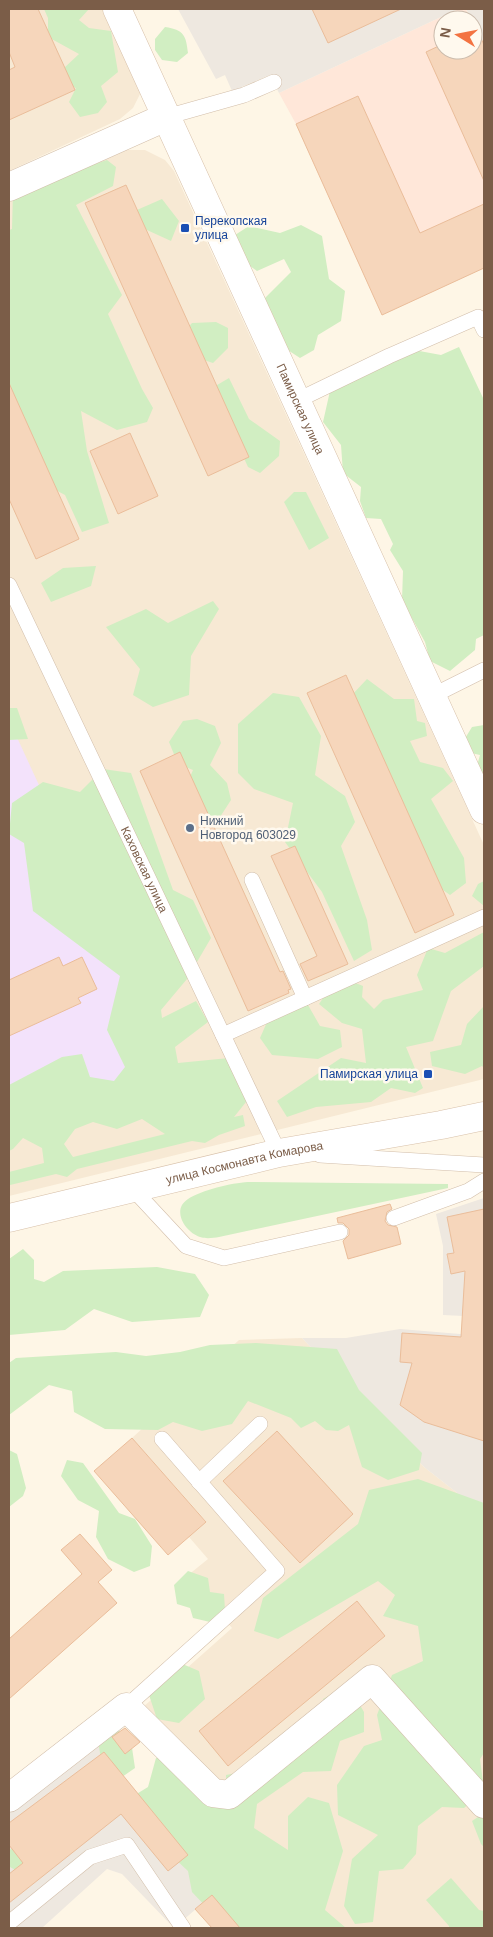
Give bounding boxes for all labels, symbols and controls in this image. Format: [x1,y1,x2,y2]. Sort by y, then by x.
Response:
north arrow [433,10,483,60]
text: N [436,26,454,39]
place label: Перекопская улица [195,214,267,242]
marker: Перекопская улица [179,222,191,234]
street label: Памирская улица [273,362,327,457]
place label: Нижний Новгород 603029 [200,814,296,842]
marker: Нижний Новгород 603029 [184,822,196,834]
street label: Каховская улица [118,824,171,915]
place label: Памирская улица [320,1067,418,1081]
marker: Памирская улица [422,1068,434,1080]
street label: улица Космонавта Комарова [164,1138,325,1187]

